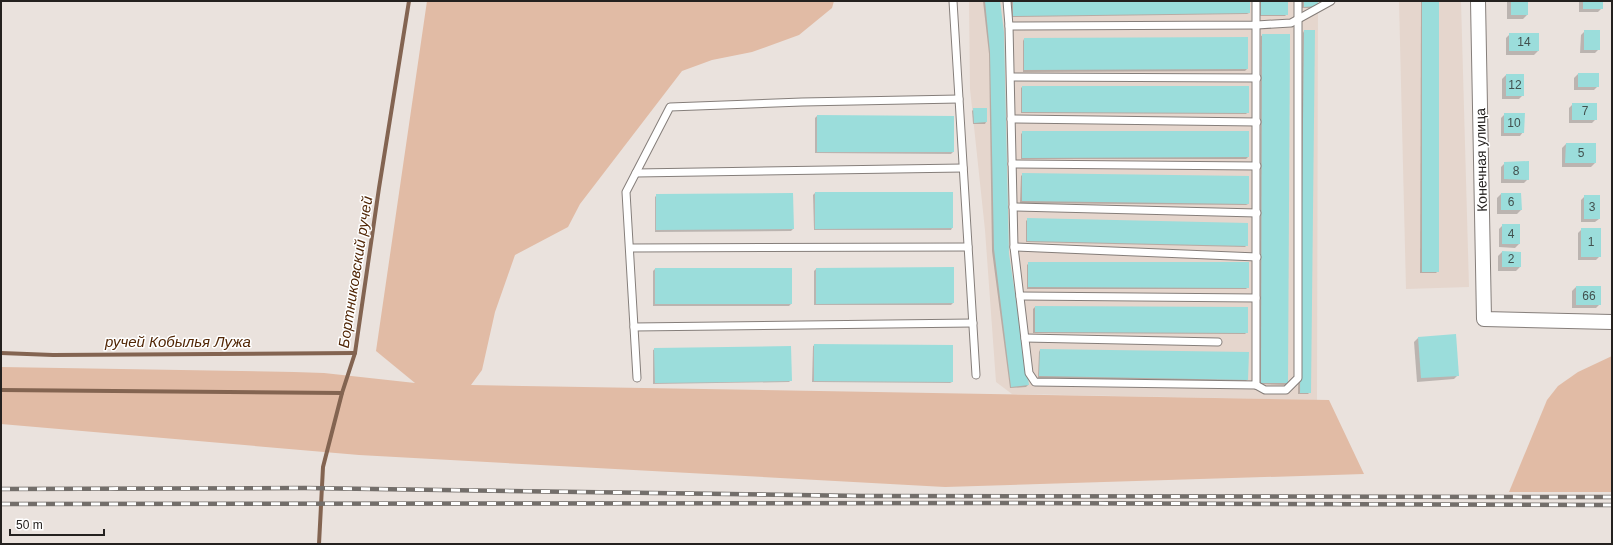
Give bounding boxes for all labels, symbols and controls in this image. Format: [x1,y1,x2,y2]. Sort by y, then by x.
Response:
house number: 14 [1517,35,1531,49]
house number: 12 [1508,78,1522,92]
house number: 7 [1582,104,1589,118]
street label: Конечная улица [1472,108,1490,212]
house number: 10 [1507,116,1521,130]
house number: 5 [1578,146,1585,160]
house number: 8 [1513,164,1520,178]
water label: Бортниковский ручей [335,194,376,349]
house number: 6 [1508,195,1515,209]
house number: 3 [1589,200,1596,214]
house number: 4 [1508,227,1515,241]
house number: 1 [1588,235,1595,249]
house number: 2 [1508,252,1515,266]
house number: 66 [1582,289,1596,303]
water label: ручей Кобылья Лужа [104,333,251,350]
scale bar [10,511,104,537]
text: 50 m [16,518,43,532]

